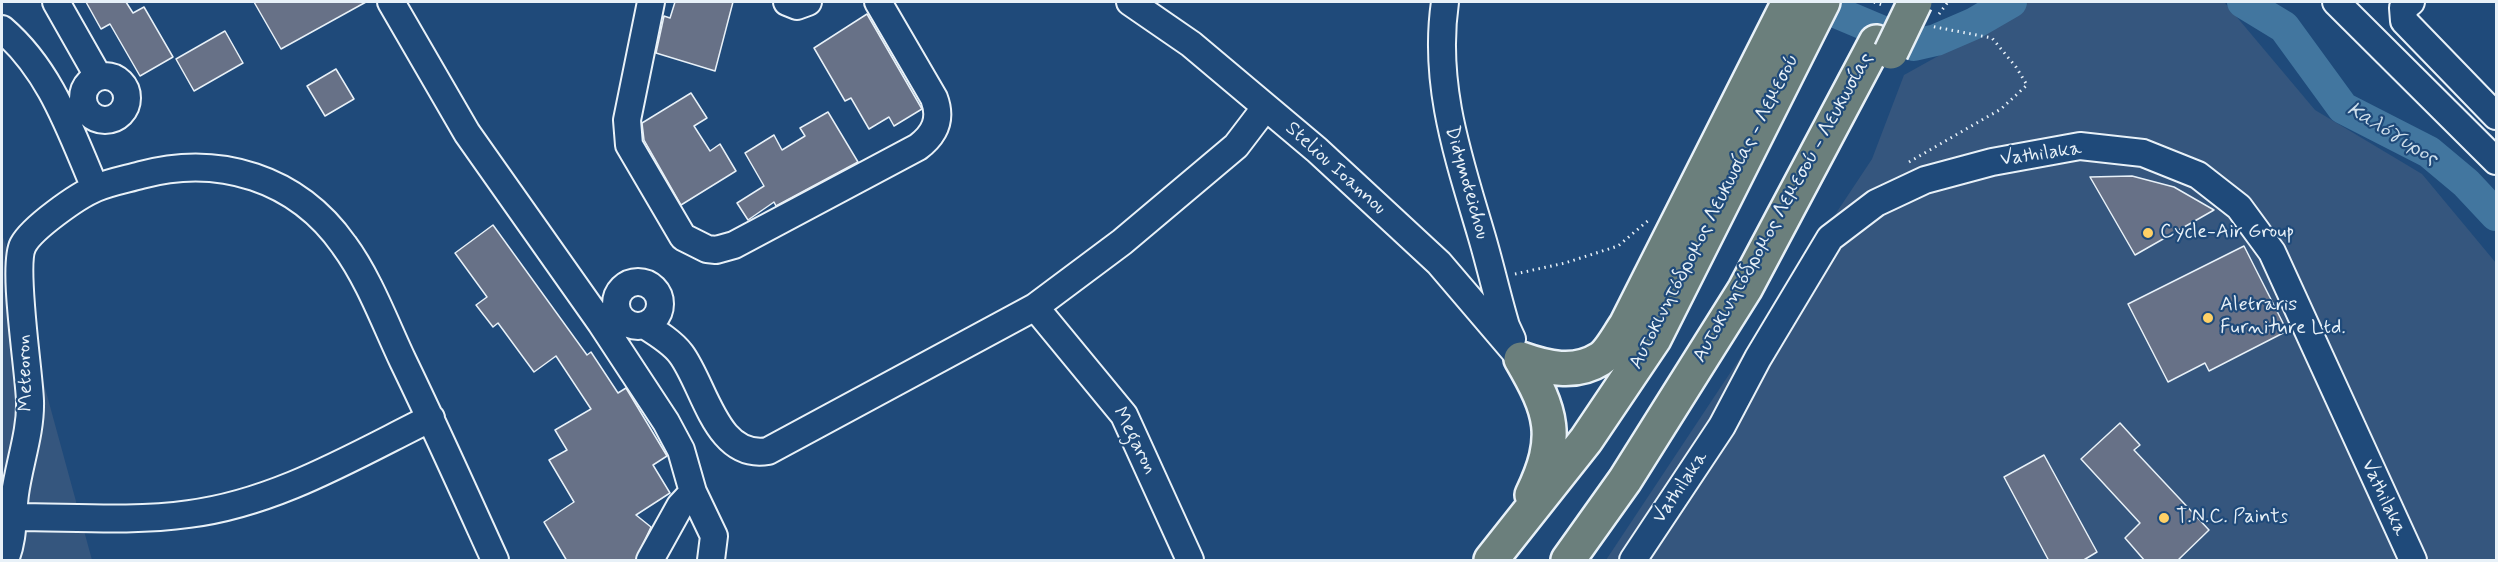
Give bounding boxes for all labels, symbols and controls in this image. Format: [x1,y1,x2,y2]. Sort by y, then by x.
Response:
street label: Αυτοκινητόδρομος Λεμεσού - Λευκωσίας [1689,49,1879,367]
street label: Αυτοκινητόδρομος Λευκωσίας - Λεμεσού [1625,50,1805,374]
water label: Καλόγυρος [2342,98,2442,172]
street label: Steliou Ioannou [1279,117,1391,221]
street label: Didymoteichou [1438,124,1494,242]
street label: Vathilaka [1999,137,2083,173]
place label: Cycle-Air Group [2160,221,2294,245]
marker: Cycle-Air Group [2141,226,2155,240]
place label: Aletraris Furniture Ltd. [2220,294,2346,341]
marker: Aletraris Furniture Ltd. [2201,311,2215,325]
street label: Meteoron [13,334,39,412]
street label: Megaron [1106,403,1162,479]
street label: Vathilaka [1648,447,1714,529]
street label: Vathilaka [2355,456,2411,540]
place label: T.N.C. Paints [2176,506,2288,530]
marker: T.N.C. Paints [2157,511,2171,525]

